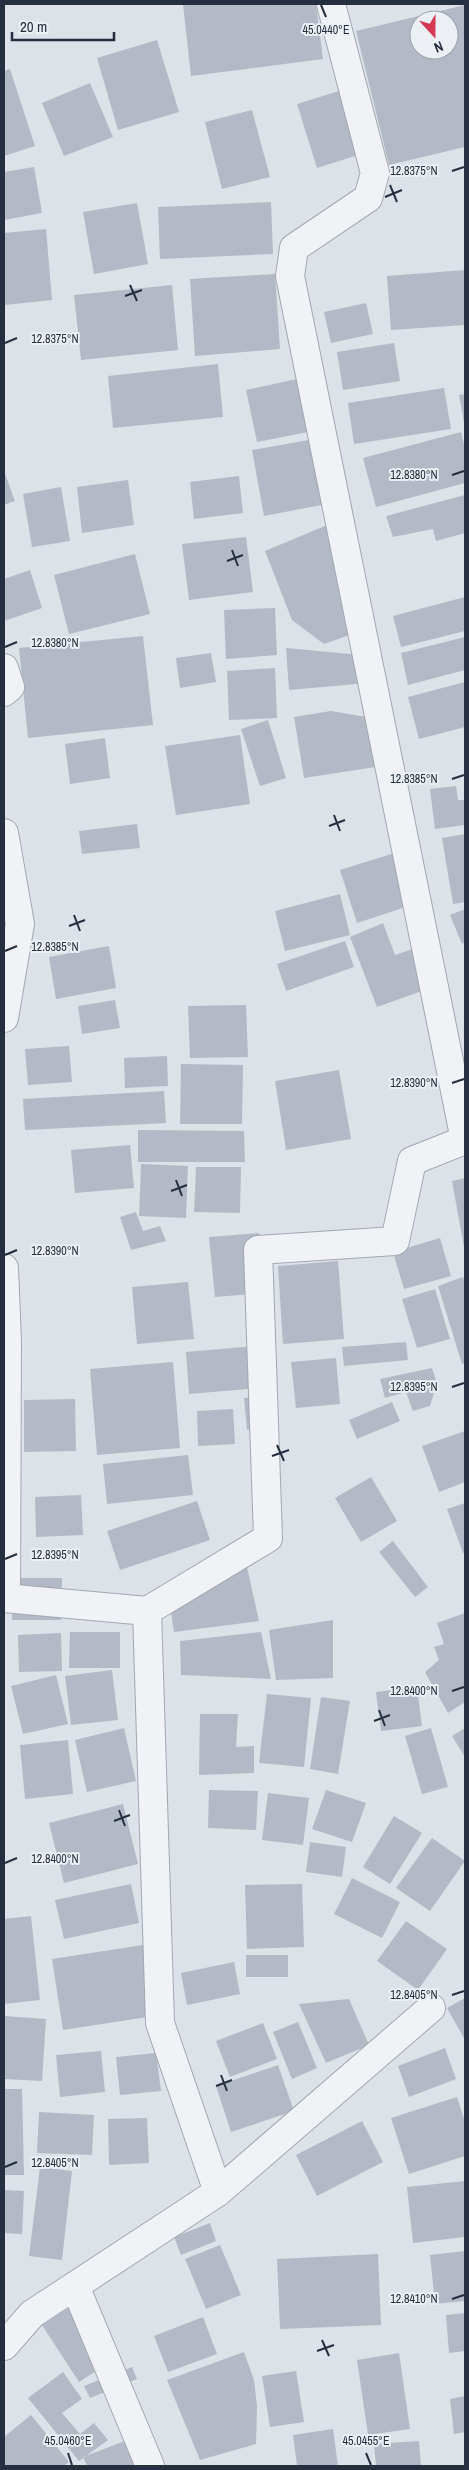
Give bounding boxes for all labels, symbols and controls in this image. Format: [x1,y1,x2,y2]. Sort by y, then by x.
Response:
scale bar [12,10,115,42]
north arrow [409,10,459,60]
text: 20 m [20,16,47,37]
text: 45.0440°E [303,22,349,38]
text: N [432,37,446,57]
text: 12.8375°N [390,163,438,179]
text: 12.8375°N [31,331,79,347]
text: 12.8380°N [390,467,438,483]
text: 12.8380°N [31,635,79,651]
text: 12.8385°N [390,771,438,787]
text: 12.8385°N [31,939,79,955]
text: 12.8390°N [390,1075,438,1091]
text: 12.8390°N [31,1243,79,1259]
text: 12.8395°N [390,1379,438,1395]
text: 12.8395°N [31,1547,79,1563]
text: 12.8400°N [390,1683,438,1699]
text: 12.8400°N [31,1851,79,1867]
text: 12.8405°N [390,1987,438,2003]
text: 12.8405°N [31,2155,79,2171]
text: 12.8410°N [390,2291,438,2307]
text: 45.0460°E [45,2433,91,2449]
text: 45.0455°E [343,2433,389,2449]

